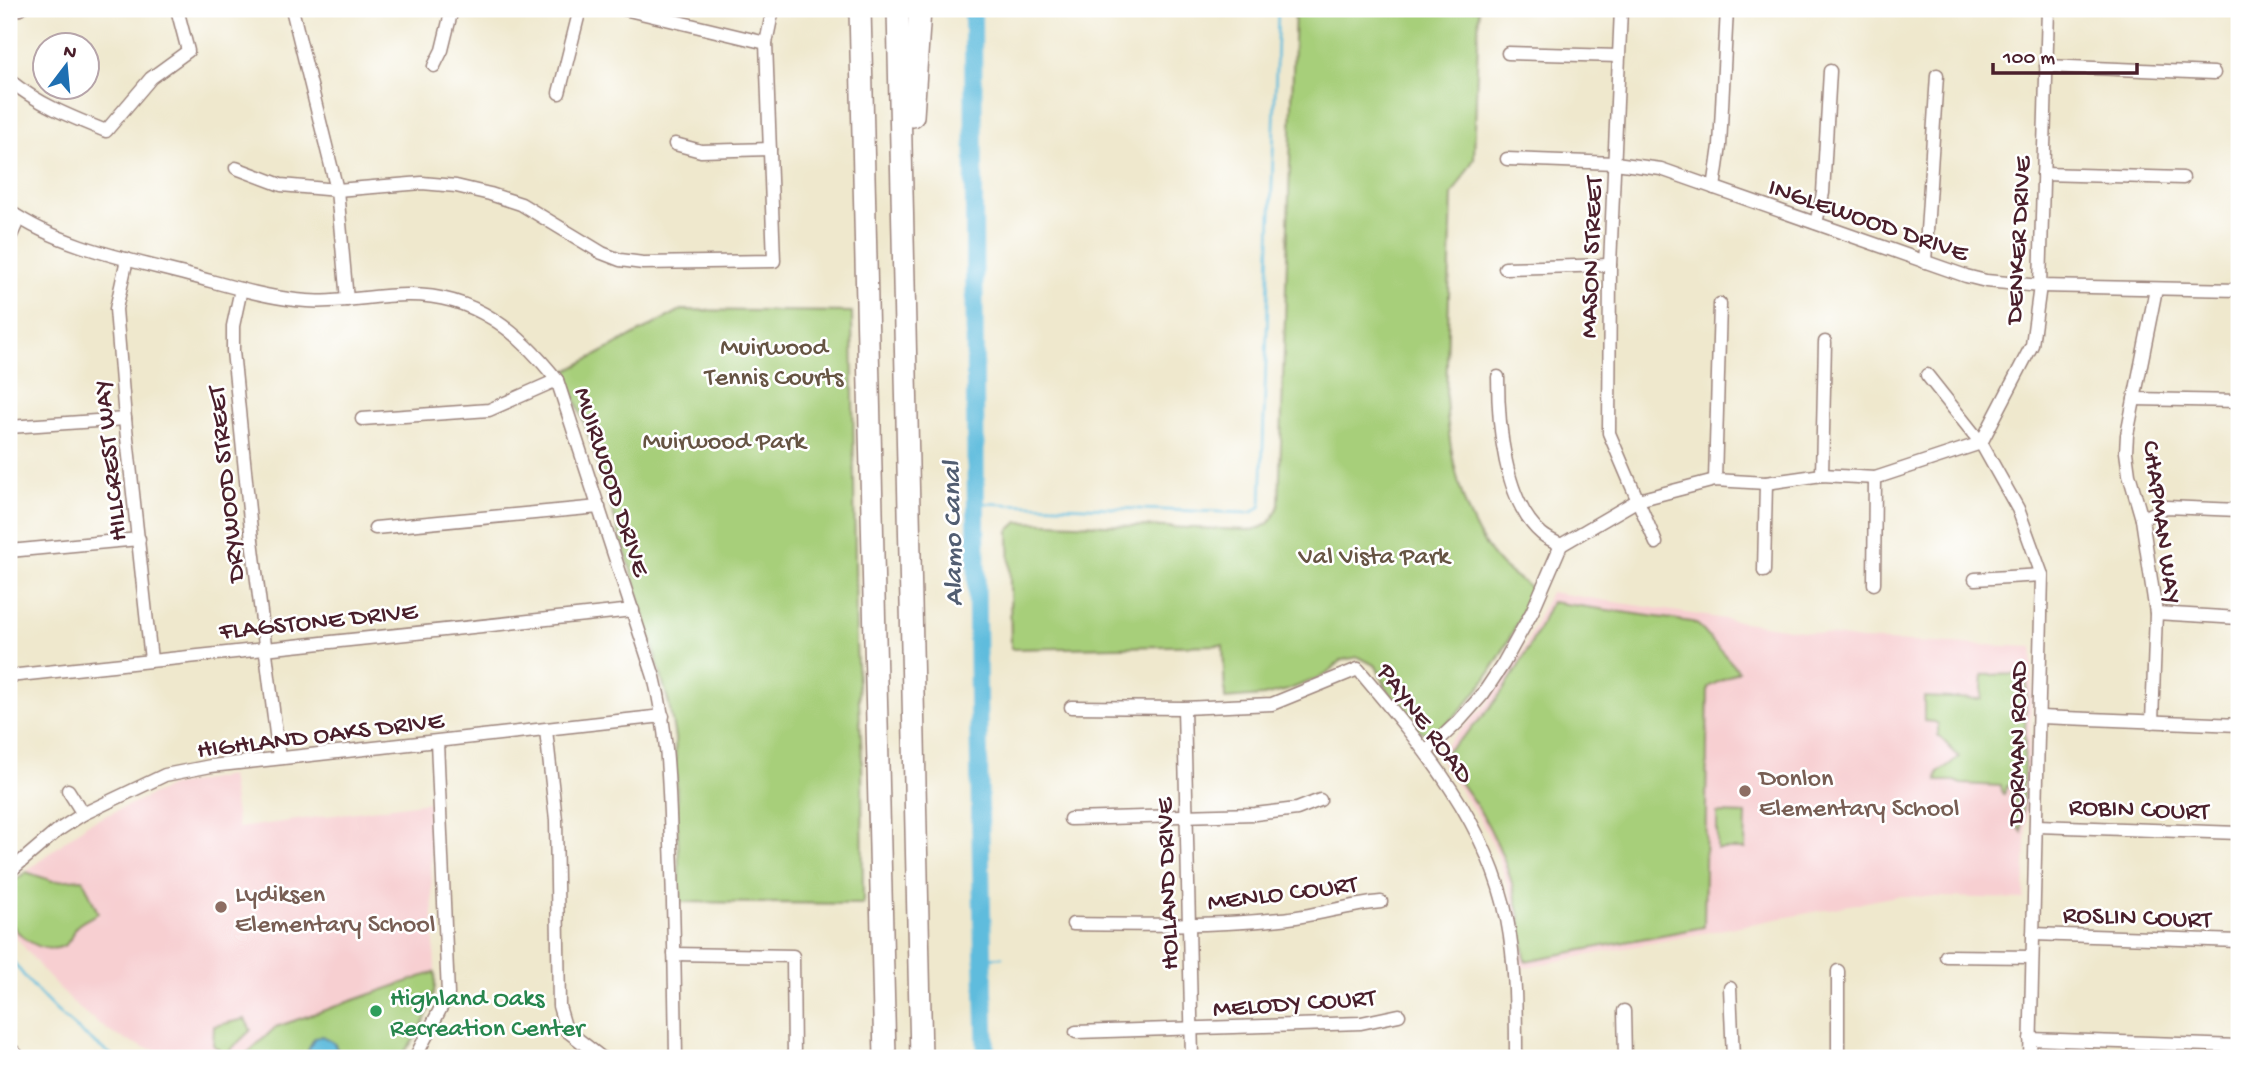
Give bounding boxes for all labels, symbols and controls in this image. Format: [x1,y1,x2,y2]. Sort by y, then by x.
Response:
north arrow [32,32,102,102]
scale bar [1993,32,2136,76]
text: N [61,40,79,66]
text: 100 m [2002,47,2055,72]
street label: DENKER DRIVE [2001,155,2040,327]
street label: INGLEWOOD DRIVE [1764,174,1972,271]
street label: MASON STREET [1575,175,1612,339]
park label: Muirwood Tennis Courts [703,334,845,395]
street label: HILLCREST WAY [89,378,136,543]
street label: DRYWOOD STREET [203,383,254,585]
street label: MUIRWOOD DRIVE [565,384,655,582]
park label: Muirwood Park [642,428,808,459]
street label: CHAPMAN WAY [2133,439,2186,606]
water label: Alamo Canal [937,459,972,607]
park label: Val Vista Park [1297,543,1452,574]
street label: FLAGSTONE DRIVE [217,598,420,649]
street label: PAYNE ROAD [1368,658,1479,791]
street label: DORMAN ROAD [2003,661,2036,827]
street label: HIGHLAND OAKS DRIVE [195,707,446,768]
place label: Donlon Elementary School [1757,765,1959,826]
marker: Donlon Elementary School [1737,783,1753,799]
street label: ROBIN COURT [2068,794,2210,829]
street label: HOLLAND DRIVE [1151,796,1188,971]
street label: MENLO COURT [1206,871,1360,920]
place label: Lydiksen Elementary School [235,881,435,942]
marker: Lydiksen Elementary School [213,899,229,915]
street label: ROSLIN COURT [2062,901,2213,938]
street label: MELODY COURT [1212,984,1378,1027]
place label: Highland Oaks Recreation Center [390,985,587,1046]
marker: Highland Oaks Recreation Center [368,1003,384,1019]

